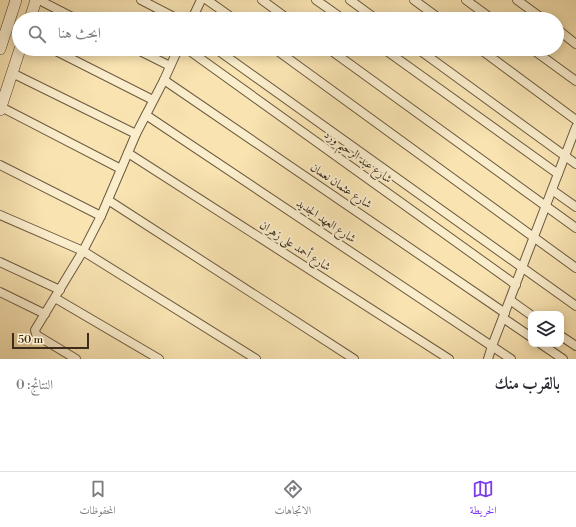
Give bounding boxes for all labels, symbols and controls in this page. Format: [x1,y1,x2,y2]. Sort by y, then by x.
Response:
search box [12,12,564,56]
icon: search [26,23,48,45]
text: ابحث هنا [58,24,101,43]
street label: شارع عبد الرحيم ورد [319,127,395,190]
street label: شارع عثمان نعمان [306,160,375,215]
street label: شارع العهد الجديد [292,196,359,249]
street label: شارع أحمد على زهران [255,217,334,277]
map controls [528,311,564,347]
button: layers [528,311,564,347]
scale bar [12,331,89,350]
text: 50 m [18,333,43,347]
text: بالقرب منك [494,373,560,395]
text: النتائج: 0 [16,377,53,393]
tab: المحفوظات [79,478,116,521]
tab: الاتجاهات [274,478,311,521]
tab: الخريطة [470,478,497,521]

